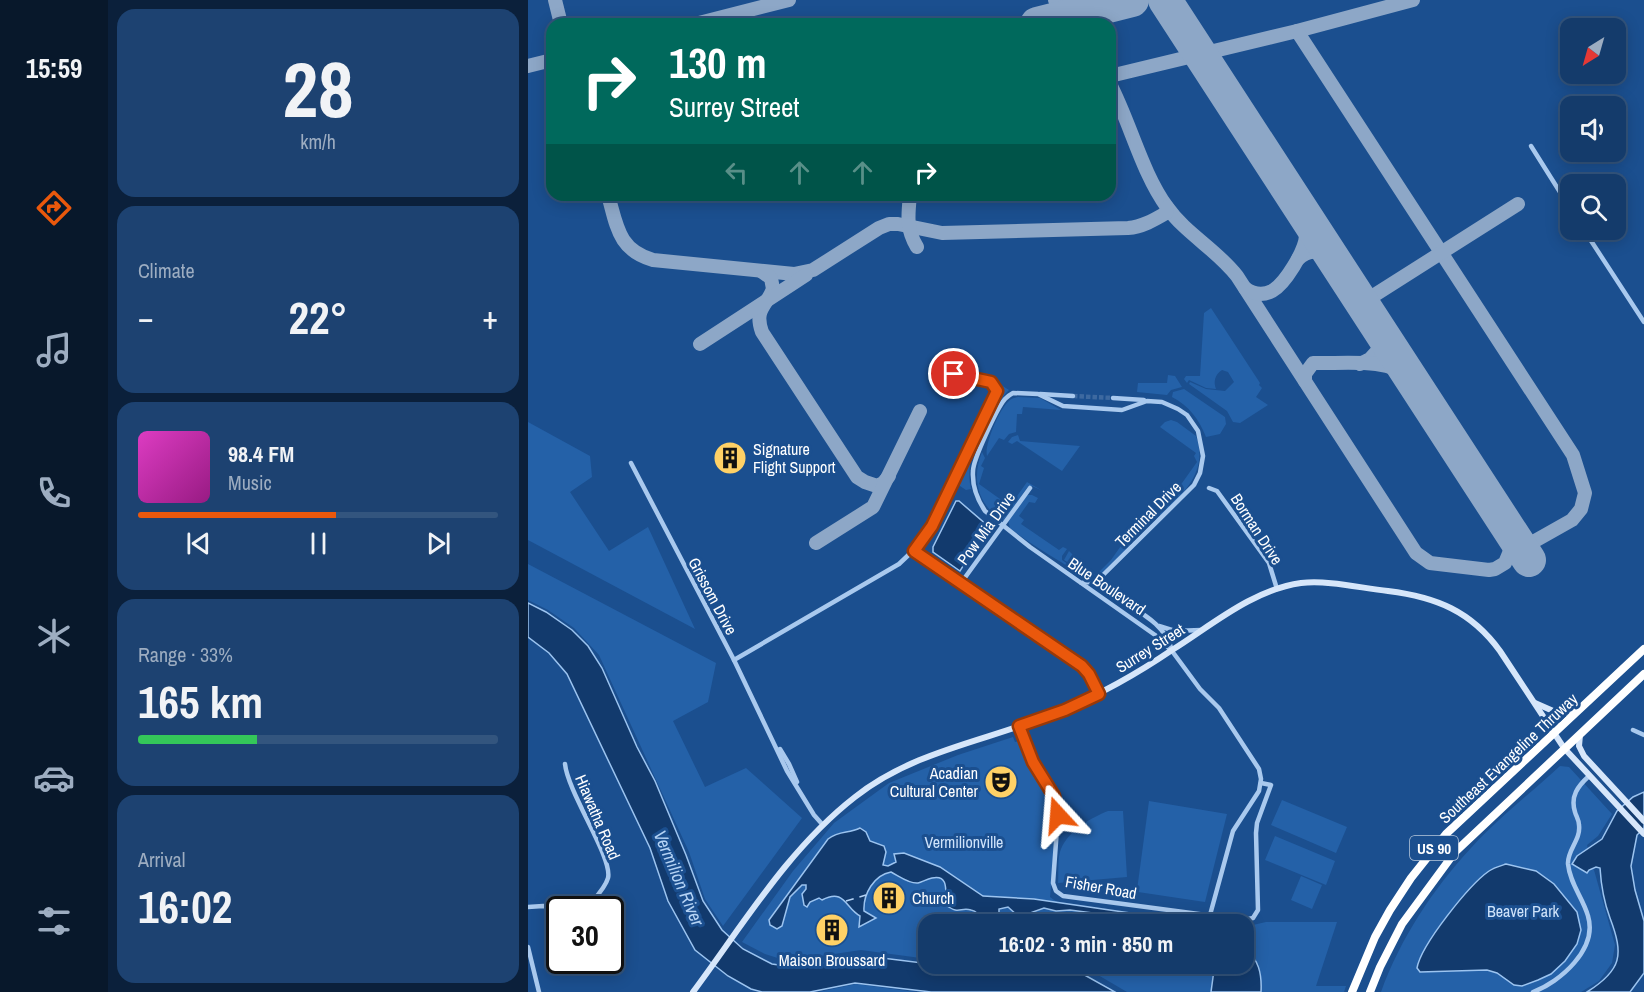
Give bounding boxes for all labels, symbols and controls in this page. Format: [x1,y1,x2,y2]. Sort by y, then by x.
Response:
north arrow [1560,18,1626,84]
map controls [1560,18,1626,240]
text: 130 m [669,35,767,91]
text: 28 [282,36,354,141]
icon: right [570,42,648,120]
text: 15:59 [26,50,82,86]
text: Surrey Street [669,89,799,125]
button: sound [1560,96,1626,162]
text: km/h [300,128,336,155]
icon: left [720,156,753,189]
icon: ahead [783,156,816,189]
icon: ahead [846,156,879,189]
icon: right [909,156,942,189]
button: search [1560,174,1626,240]
icon: directions [33,187,75,229]
text: Climate [138,257,195,284]
text: 22° [288,287,348,348]
text: − [138,295,154,339]
text: + [482,295,498,339]
icon: music [33,329,75,371]
pin [928,348,979,399]
icon: arrive [937,357,970,390]
place label: Signature Flight Support [753,438,836,478]
text: 98.4 FM [228,439,294,469]
building icon: Signature Flight Support [712,440,748,476]
text: Music [228,469,272,496]
icon: phone [33,472,75,514]
street label: Terminal Drive [1110,476,1186,552]
street label: Pow Mia Drive [952,487,1020,569]
street label: Borman Drive [1226,489,1288,569]
icon: previous [182,527,215,560]
icon: pause [302,527,335,560]
icon: next [422,527,455,560]
street label: Blue Boulevard [1064,552,1150,620]
street label: Grissom Drive [683,554,743,638]
icon: climate [33,615,75,657]
street label: Surrey Street [1111,618,1189,678]
text: Range · 33% [138,641,233,668]
text: 165 km [138,671,263,732]
street label: Southeast Evangeline Thruway [1434,688,1582,828]
icon: car [33,757,75,799]
place label: Acadian Cultural Center [890,762,979,802]
theatre icon: Acadian Cultural Center [983,764,1019,800]
street label: Hiawatha Road [570,771,626,863]
position arrow [1026,783,1090,847]
water label: Vermilion River [648,826,711,931]
park label: Vermilionville [925,831,1003,853]
road number: US 90 [1410,836,1458,860]
text: Arrival [138,846,185,873]
street label: Fisher Road [1064,870,1138,904]
text: 16:02 [138,876,232,937]
building icon: Church [871,880,907,916]
place label: Church [912,887,954,909]
speed limit sign: 30 [546,896,624,974]
icon: filters [33,900,75,942]
park label: Beaver Park [1487,900,1560,922]
building icon: Maison Broussard [814,912,850,948]
text: 16:02 · 3 min · 850 m [999,929,1173,959]
place label: Maison Broussard [779,949,885,971]

